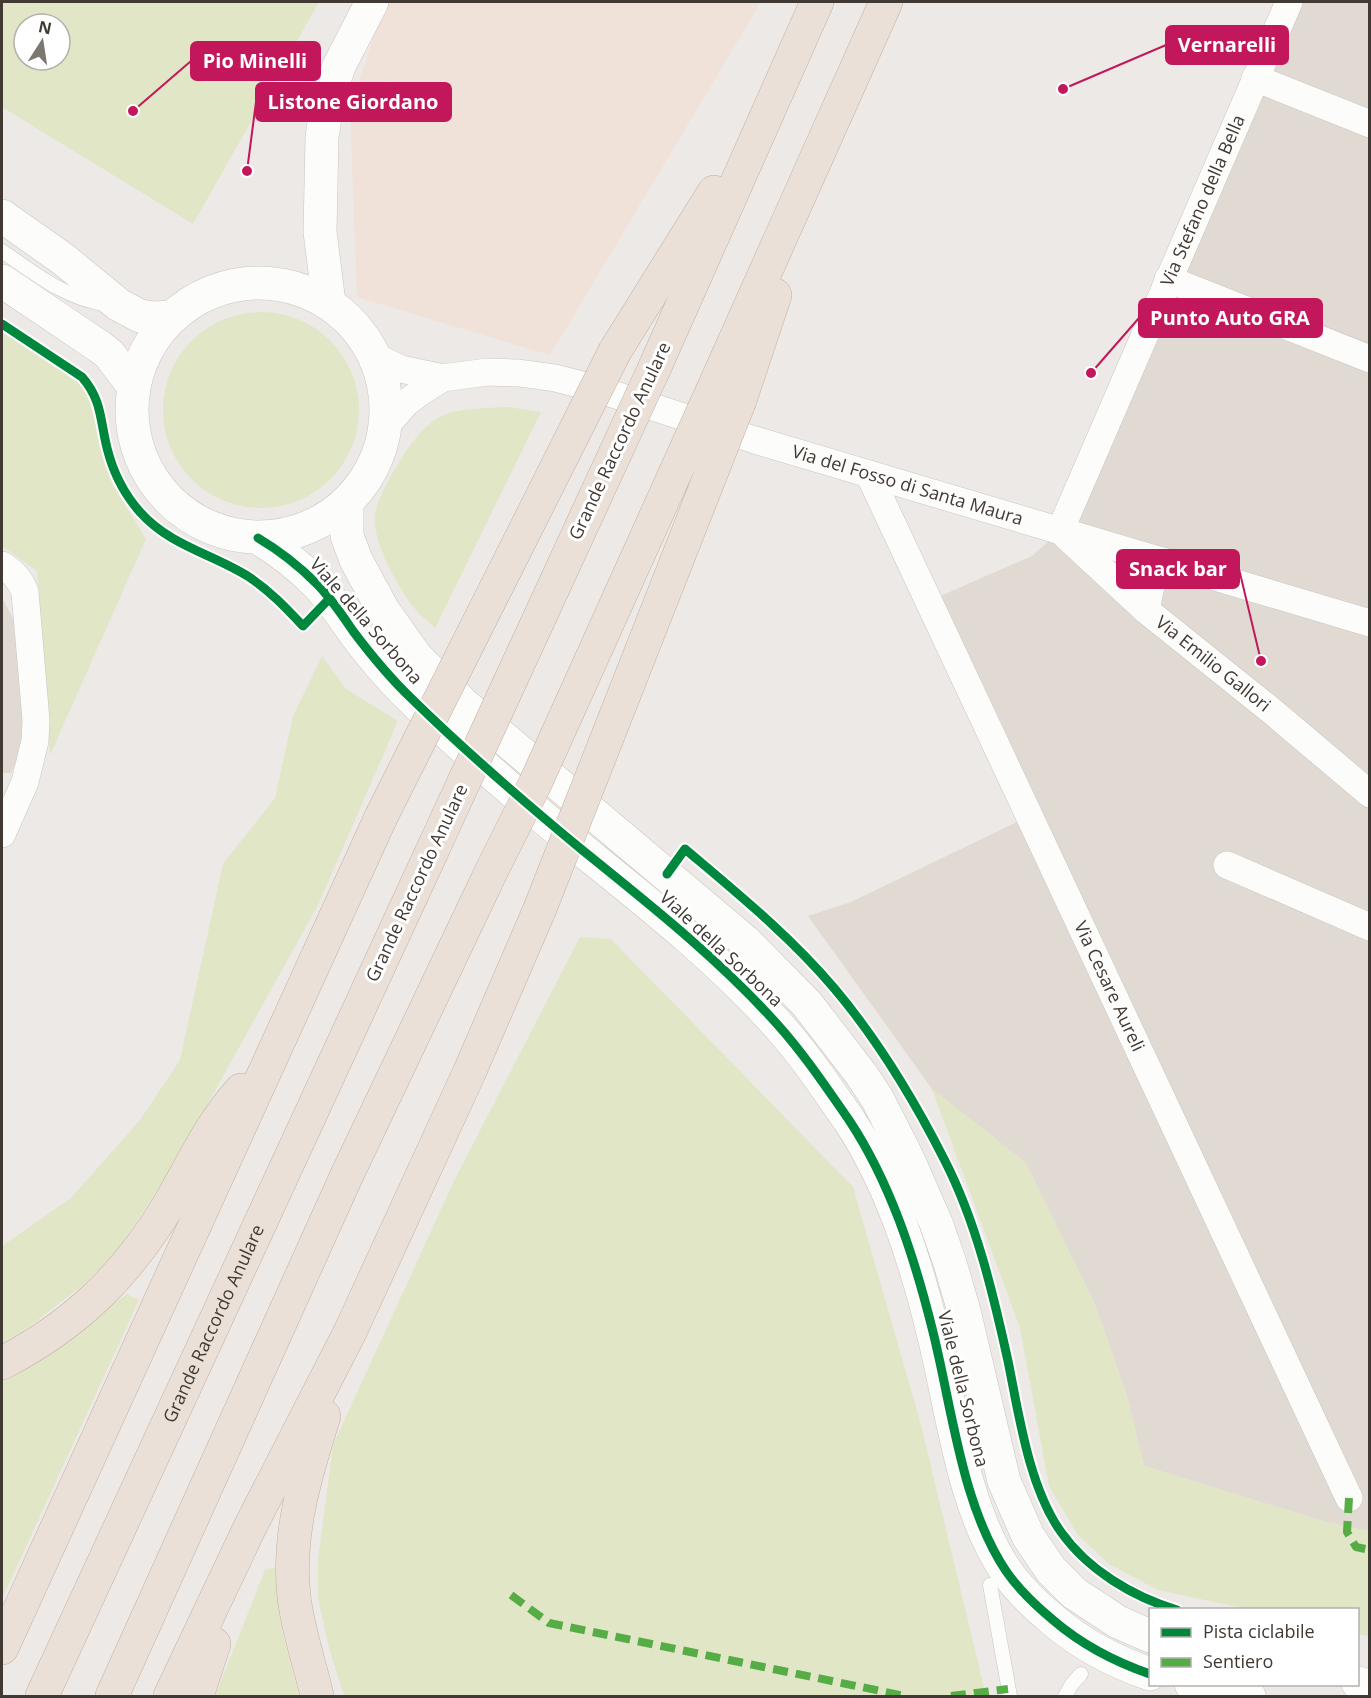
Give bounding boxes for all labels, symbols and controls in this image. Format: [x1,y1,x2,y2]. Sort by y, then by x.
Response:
north arrow [12,12,72,72]
text: N [36,15,54,39]
callout: Vernarelli [1166,26,1288,64]
text: Vernarelli [1178,31,1276,58]
callout: Pio Minelli [191,42,320,80]
text: Pio Minelli [203,47,307,74]
callout: Listone Giordano [256,83,451,121]
text: Listone Giordano [268,88,438,115]
street label: Via Stefano della Bella [1154,111,1250,290]
callout: Punto Auto GRA [1139,299,1322,337]
text: Punto Auto GRA [1150,304,1310,331]
street label: Grande Raccordo Anulare [563,338,676,543]
street label: Via del Fosso di Santa Maura [789,439,1026,530]
callout: Snack bar [1117,550,1239,588]
street label: Viale della Sorbona [305,552,428,689]
text: Snack bar [1129,555,1227,582]
street label: Via Emilio Gallori [1151,610,1276,717]
street label: Grande Raccordo Anulare [360,780,473,985]
street label: Viale della Sorbona [655,885,789,1012]
street label: Via Cesare Aureli [1069,917,1151,1055]
street label: Grande Raccordo Anulare [157,1220,269,1426]
street label: Viale della Sorbona [933,1308,995,1469]
legend [1149,1608,1359,1686]
text: Pista ciclabile [1203,1619,1315,1643]
text: Sentiero [1203,1649,1273,1673]

